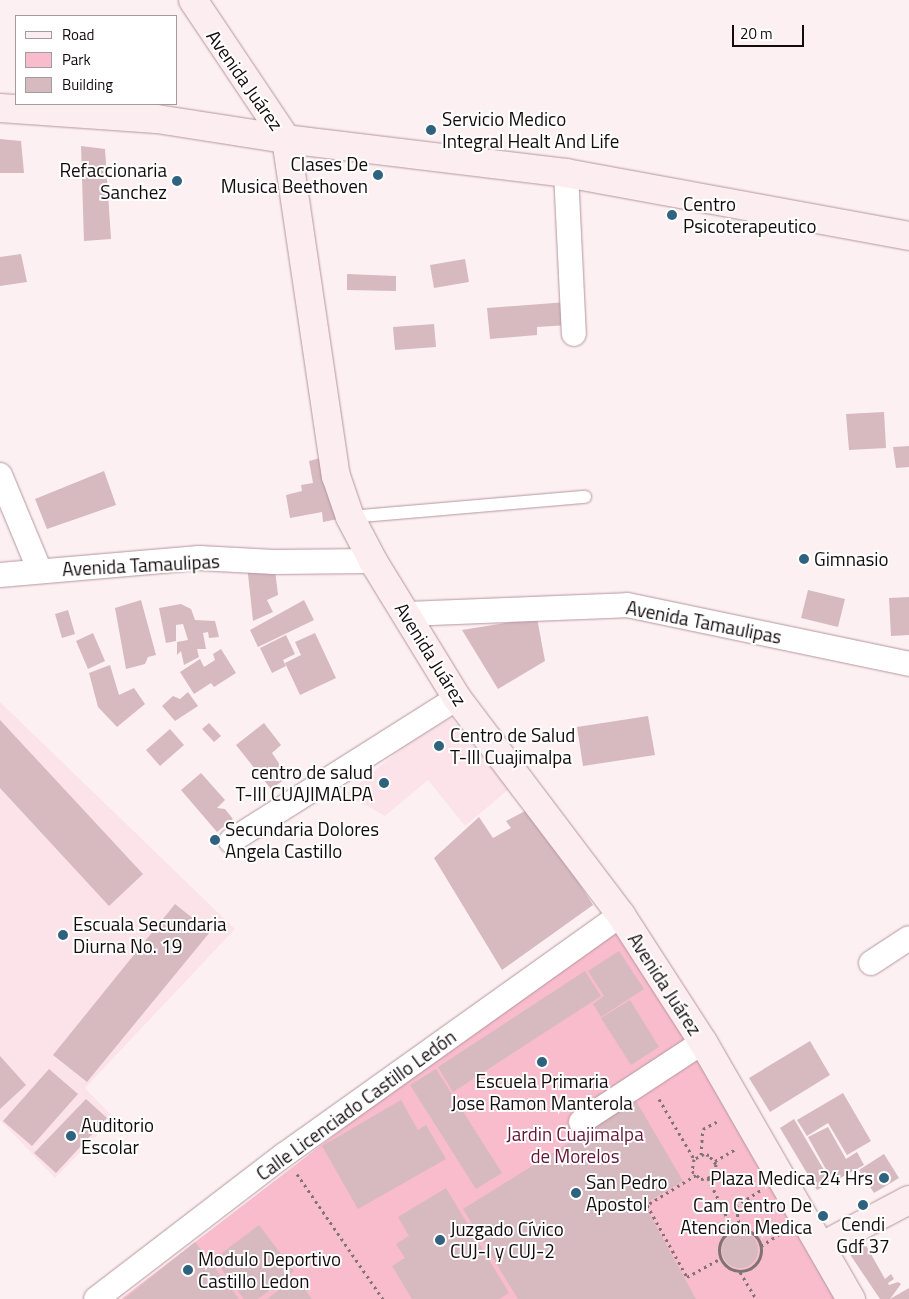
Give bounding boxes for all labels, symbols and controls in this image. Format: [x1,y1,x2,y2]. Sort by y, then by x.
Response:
legend [15,15,178,105]
scale bar [734,15,806,47]
text: 20 m [740,22,773,45]
text: Road [62,23,94,46]
street label: Avenida Juárez [202,25,288,135]
text: Park [62,48,91,71]
text: Building [62,73,113,96]
place label: Servicio Medico Integral Healt And Life [442,108,619,152]
marker: Servicio Medico Integral Healt And Life [424,123,438,137]
place label: Clases De Musica Beethoven [221,153,368,197]
place label: Refaccionaria Sanchez [59,159,167,203]
marker: Clases De Musica Beethoven [372,169,384,181]
marker: Refaccionaria Sanchez [171,175,183,187]
place label: Centro Psicoterapeutico [683,193,816,237]
marker: Centro Psicoterapeutico [665,208,679,222]
place label: Gimnasio [814,548,888,570]
street label: Avenida Tamaulipas [62,549,220,581]
marker: Gimnasio [798,553,810,565]
street label: Avenida Tamaulipas [624,596,784,648]
street label: Avenida Juárez [390,598,472,710]
place label: Centro de Salud T-lll Cuajimalpa [450,724,575,768]
marker: Centro de Salud T-lll Cuajimalpa [432,739,446,753]
place label: centro de salud T-III CUAJIMALPA [235,761,373,805]
marker: centro de salud T-III CUAJIMALPA [377,776,391,790]
place label: Secundaria Dolores Angela Castillo [225,818,379,862]
marker: Secundaria Dolores Angela Castillo [209,834,221,846]
place label: Escuala Secundaria Diurna No. 19 [73,913,227,957]
marker: Escuala Secundaria Diurna No. 19 [57,929,69,941]
street label: Avenida Juárez [623,929,707,1039]
street label: Calle Licenciado Castillo Ledón [252,1025,460,1185]
marker: Escuela Primaria Jose Ramon Manterola [536,1056,548,1068]
place label: Escuela Primaria Jose Ramon Manterola [451,1070,633,1114]
place label: Auditorio Escolar [81,1114,154,1158]
park label: Jardin Cuajimalpa de Morelos [506,1123,644,1167]
marker: Auditorio Escolar [65,1130,77,1142]
place label: Plaza Medica 24 Hrs [710,1167,873,1189]
place label: San Pedro Apostol [586,1171,667,1215]
marker: Plaza Medica 24 Hrs [877,1171,891,1185]
marker: San Pedro Apostol [570,1187,582,1199]
place label: Cam Centro De Atencion Medica [680,1194,812,1238]
marker: Cendi Gdf 37 [857,1199,869,1211]
marker: Cam Centro De Atencion Medica [816,1209,830,1223]
place label: Cendi Gdf 37 [836,1213,890,1257]
place label: Juzgado Cívico CUJ-I y CUJ-2 [450,1218,564,1262]
marker: Juzgado Cívico CUJ-I y CUJ-2 [434,1234,446,1246]
place label: Modulo Deportivo Castillo Ledon [198,1248,341,1292]
marker: Modulo Deportivo Castillo Ledon [182,1264,194,1276]

